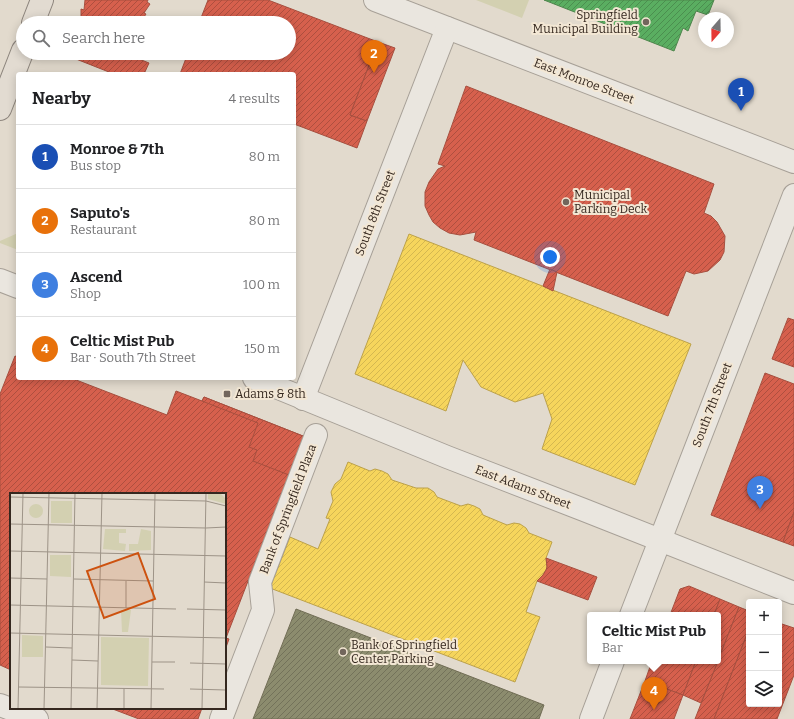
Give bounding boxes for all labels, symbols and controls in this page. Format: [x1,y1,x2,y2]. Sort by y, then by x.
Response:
place label: Springfield Municipal Building [533,8,638,36]
north arrow [698,12,734,48]
search box [16,16,296,60]
marker: Springfield Municipal Building [641,17,651,27]
icon: search [30,27,52,49]
text: Search here [62,29,145,47]
pin: 2 [361,40,387,73]
street label: East Monroe Street [532,55,637,107]
pin: 1 [728,78,754,111]
text: Nearby [32,88,91,109]
text: 4 results [228,91,280,106]
text: Monroe & 7th [70,140,164,158]
text: 1 [42,149,48,164]
text: 80 m [249,149,280,164]
text: Bus stop [70,158,121,173]
street label: South 8th Street [352,168,398,258]
place label: Municipal Parking Deck [574,188,647,216]
marker: Municipal Parking Deck [561,197,571,207]
text: Saputo's [70,204,130,222]
text: 2 [41,213,49,228]
text: 80 m [249,213,280,228]
text: Restaurant [70,222,137,237]
your location [540,247,560,267]
text: Ascend [70,268,122,286]
text: 3 [41,277,49,292]
text: 100 m [243,277,280,292]
text: Shop [70,286,101,301]
text: Celtic Mist Pub [70,332,174,350]
text: 4 [41,341,49,356]
text: 150 m [244,341,280,356]
text: Bar · South 7th Street [70,350,196,365]
street label: South 7th Street [689,360,735,449]
place label: Adams & 8th [235,387,306,401]
marker: Adams & 8th [222,389,232,399]
street label: Bank of Springfield Plaza [257,442,319,576]
street label: East Adams Street [473,462,574,512]
pin: 3 [747,476,773,509]
inset map [10,493,226,709]
map controls [746,599,782,707]
button: + [746,599,782,635]
popup [587,612,721,664]
text: Celtic Mist Pub [602,622,706,640]
button: − [746,635,782,671]
place label: Bank of Springfield Center Parking [351,638,457,666]
text: Bar [602,640,623,655]
marker: Bank of Springfield Center Parking [338,647,348,657]
button: layers [746,671,782,707]
pin: 4 [641,677,667,710]

